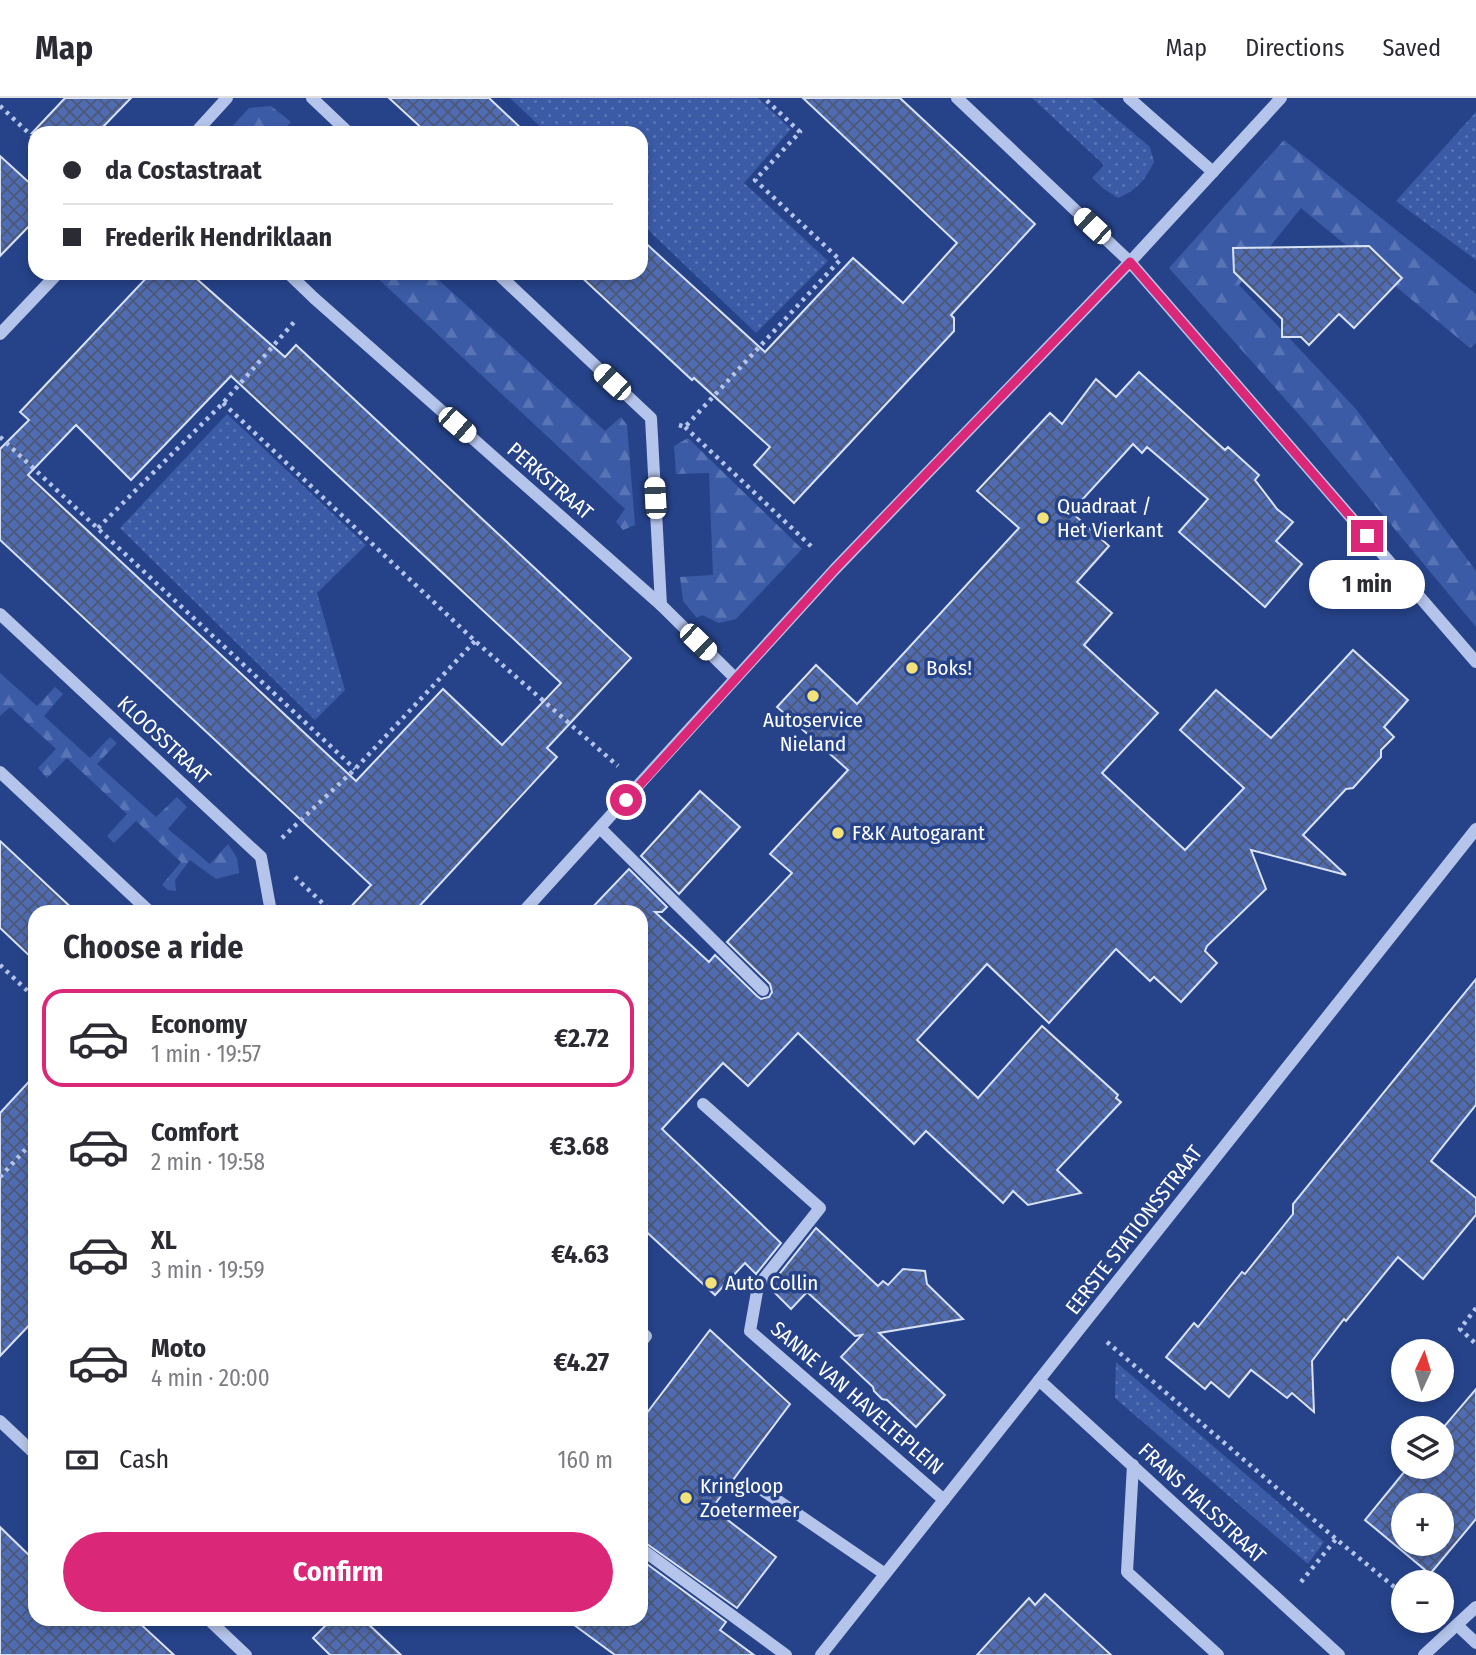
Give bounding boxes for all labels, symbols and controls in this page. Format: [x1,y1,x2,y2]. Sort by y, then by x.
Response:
text: Map [35,28,93,68]
text: Map [1166,34,1207,62]
text: Directions [1245,34,1344,62]
text: Saved [1382,34,1441,62]
text: da Costastraat [105,155,262,186]
car [1070,204,1115,248]
text: Frederik Hendriklaan [105,222,332,253]
car [590,360,635,404]
car [435,403,480,447]
street label: PERKSTRAAT [502,437,598,525]
car [644,476,667,520]
place label: Quadraat / Het Vierkant [1057,493,1163,543]
marker: Quadraat / Het Vierkant [1035,510,1051,526]
route end [1351,520,1383,552]
callout: 1 min [1309,560,1425,610]
text: 1 min [1342,570,1392,598]
car [676,620,721,664]
place label: Boks! [926,655,972,681]
marker: Boks! [904,660,920,676]
marker: Autoservice Nieland [805,688,821,704]
street label: KLOOSSTRAAT [112,690,216,790]
place label: Autoservice Nieland [763,707,863,757]
route start [610,784,642,816]
place label: F&K Autogarant [852,820,985,846]
marker: F&K Autogarant [830,825,846,841]
text: Choose a ride [63,928,244,966]
icon: car [67,1007,130,1070]
text: Economy [151,1009,247,1040]
text: €2.72 [554,1023,609,1054]
text: 1 min · 19:57 [151,1040,261,1068]
icon: car [67,1115,130,1178]
text: Comfort [151,1117,239,1148]
text: €3.68 [550,1131,609,1162]
street label: EERSTE STATIONSSTRAAT [1060,1140,1208,1320]
text: 2 min · 19:58 [151,1148,265,1176]
icon: car [67,1223,130,1286]
text: XL [151,1225,177,1256]
text: €4.63 [551,1239,609,1270]
text: 3 min · 19:59 [151,1256,265,1284]
place label: Auto Collin [725,1270,818,1296]
marker: Auto Collin [703,1275,719,1291]
street label: SANNE VAN HAVELTEPLEIN [765,1316,949,1480]
icon: car [67,1331,130,1394]
text: Moto [151,1333,206,1364]
north arrow [1391,1339,1454,1402]
map controls [1391,1339,1454,1633]
text: €4.27 [554,1347,609,1378]
text: 4 min · 20:00 [151,1364,270,1392]
button: layers [1391,1416,1454,1479]
street label: FRANS HALSSTRAAT [1133,1437,1271,1569]
icon: cash [63,1441,101,1479]
text: Cash [119,1444,169,1475]
text: 160 m [558,1446,613,1474]
place label: Kringloop Zoetermeer [700,1473,800,1523]
marker: Kringloop Zoetermeer [678,1490,694,1506]
button: + [1391,1493,1454,1556]
button: Confirm [63,1532,613,1612]
button: − [1391,1570,1454,1633]

